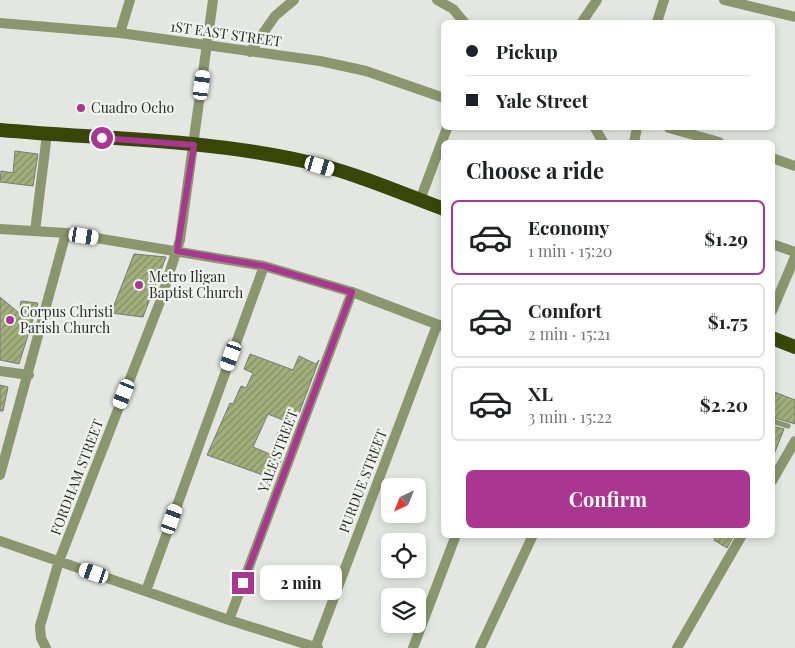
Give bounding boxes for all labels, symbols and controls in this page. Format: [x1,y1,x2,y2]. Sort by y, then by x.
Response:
street label: 1ST EAST STREET [169,16,283,51]
text: Pickup [496,38,558,64]
car [192,69,211,101]
text: Yale Street [496,87,588,113]
place label: Cuadro Ocho [91,98,174,117]
marker: Cuadro Ocho [75,102,87,114]
route start [91,127,113,149]
car [303,155,336,177]
text: Choose a ride [466,155,604,185]
text: Economy [528,214,609,240]
icon: car [468,215,513,260]
text: $1.29 [704,225,748,251]
car [68,226,99,246]
text: 1 min · 15:20 [528,240,612,261]
place label: Metro Iligan Baptist Church [149,267,244,302]
marker: Metro Iligan Baptist Church [133,279,145,291]
text: Comfort [528,297,602,323]
icon: car [468,298,513,343]
place label: Corpus Christi Parish Church [20,302,113,337]
text: $1.75 [708,308,748,334]
marker: Corpus Christi Parish Church [4,314,16,326]
text: 2 min · 15:21 [528,323,611,344]
car [218,339,243,373]
car [111,377,136,411]
text: XL [528,380,553,406]
icon: car [468,381,513,426]
text: $2.20 [700,391,748,417]
street label: YALE STREET [253,406,302,496]
text: 3 min · 15:22 [528,406,612,427]
street label: FORDHAM STREET [46,416,108,538]
street label: PURDUE STREET [334,426,391,535]
button: Confirm [466,470,750,528]
north arrow [381,478,426,522]
map controls [381,478,426,633]
car [159,502,184,536]
button: locate [381,533,426,578]
car [77,561,110,585]
callout: 2 min [260,566,343,600]
route end [232,572,254,594]
text: 2 min [280,572,322,593]
button: layers [381,588,426,633]

